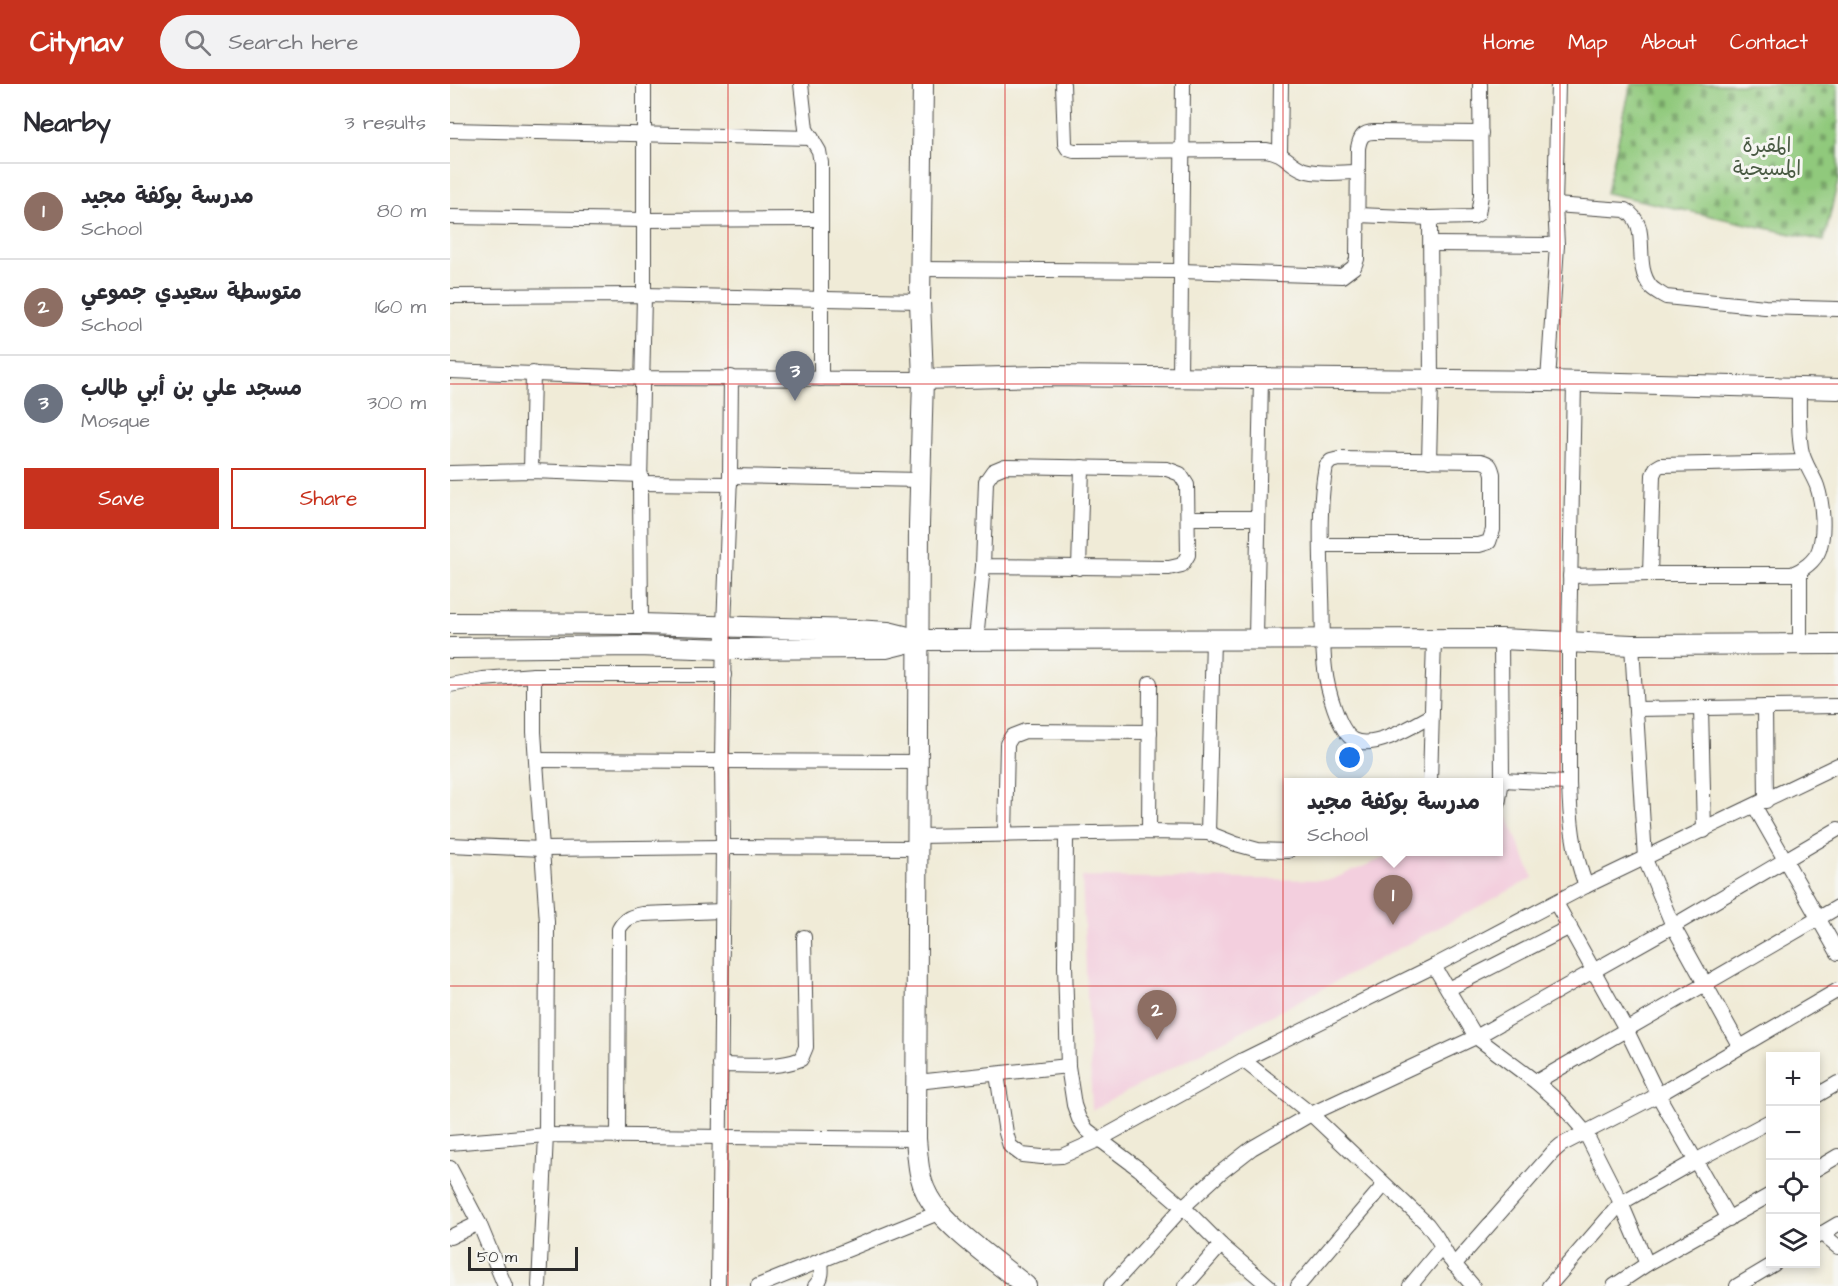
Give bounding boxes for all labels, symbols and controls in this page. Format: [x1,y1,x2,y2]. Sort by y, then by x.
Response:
search box [160,15,580,69]
text: Citynav [30,23,124,62]
icon: search [181,26,214,59]
text: Search here [229,27,358,58]
text: Home [1483,28,1535,57]
text: Map [1568,28,1608,57]
text: About [1641,28,1697,57]
text: Contact [1730,28,1808,57]
text: Nearby [24,105,111,141]
text: 3 results [344,109,426,137]
park label: المقبرة المسيحية [1733,132,1801,183]
text: مدرسة بوكفة مجيد [81,181,254,212]
text: 1 [42,197,45,225]
text: 80 m [377,197,426,225]
text: School [81,215,142,243]
text: متوسطة سعيدي جموعي [81,277,302,308]
text: 2 [38,293,49,321]
text: 160 m [375,293,426,321]
text: School [81,311,142,339]
pin: 3 [776,352,814,401]
text: مسجد علي بن أبي طالب [81,373,302,404]
text: 3 [38,389,49,417]
text: 300 m [367,389,426,417]
text: Mosque [81,407,150,435]
button: Save [24,468,219,529]
button: Share [231,468,426,529]
your location [1335,743,1364,772]
popup [1284,778,1503,856]
text: مدرسة بوكفة مجيد [1307,787,1480,818]
text: School [1307,821,1368,849]
pin: 1 [1374,876,1412,925]
pin: 2 [1138,990,1176,1040]
map controls [1766,1052,1820,1268]
button: + [1766,1052,1820,1106]
button: − [1766,1106,1820,1160]
button: locate [1766,1160,1820,1214]
button: layers [1766,1214,1820,1268]
scale bar [468,1244,578,1272]
text: 50 m [477,1246,517,1268]

